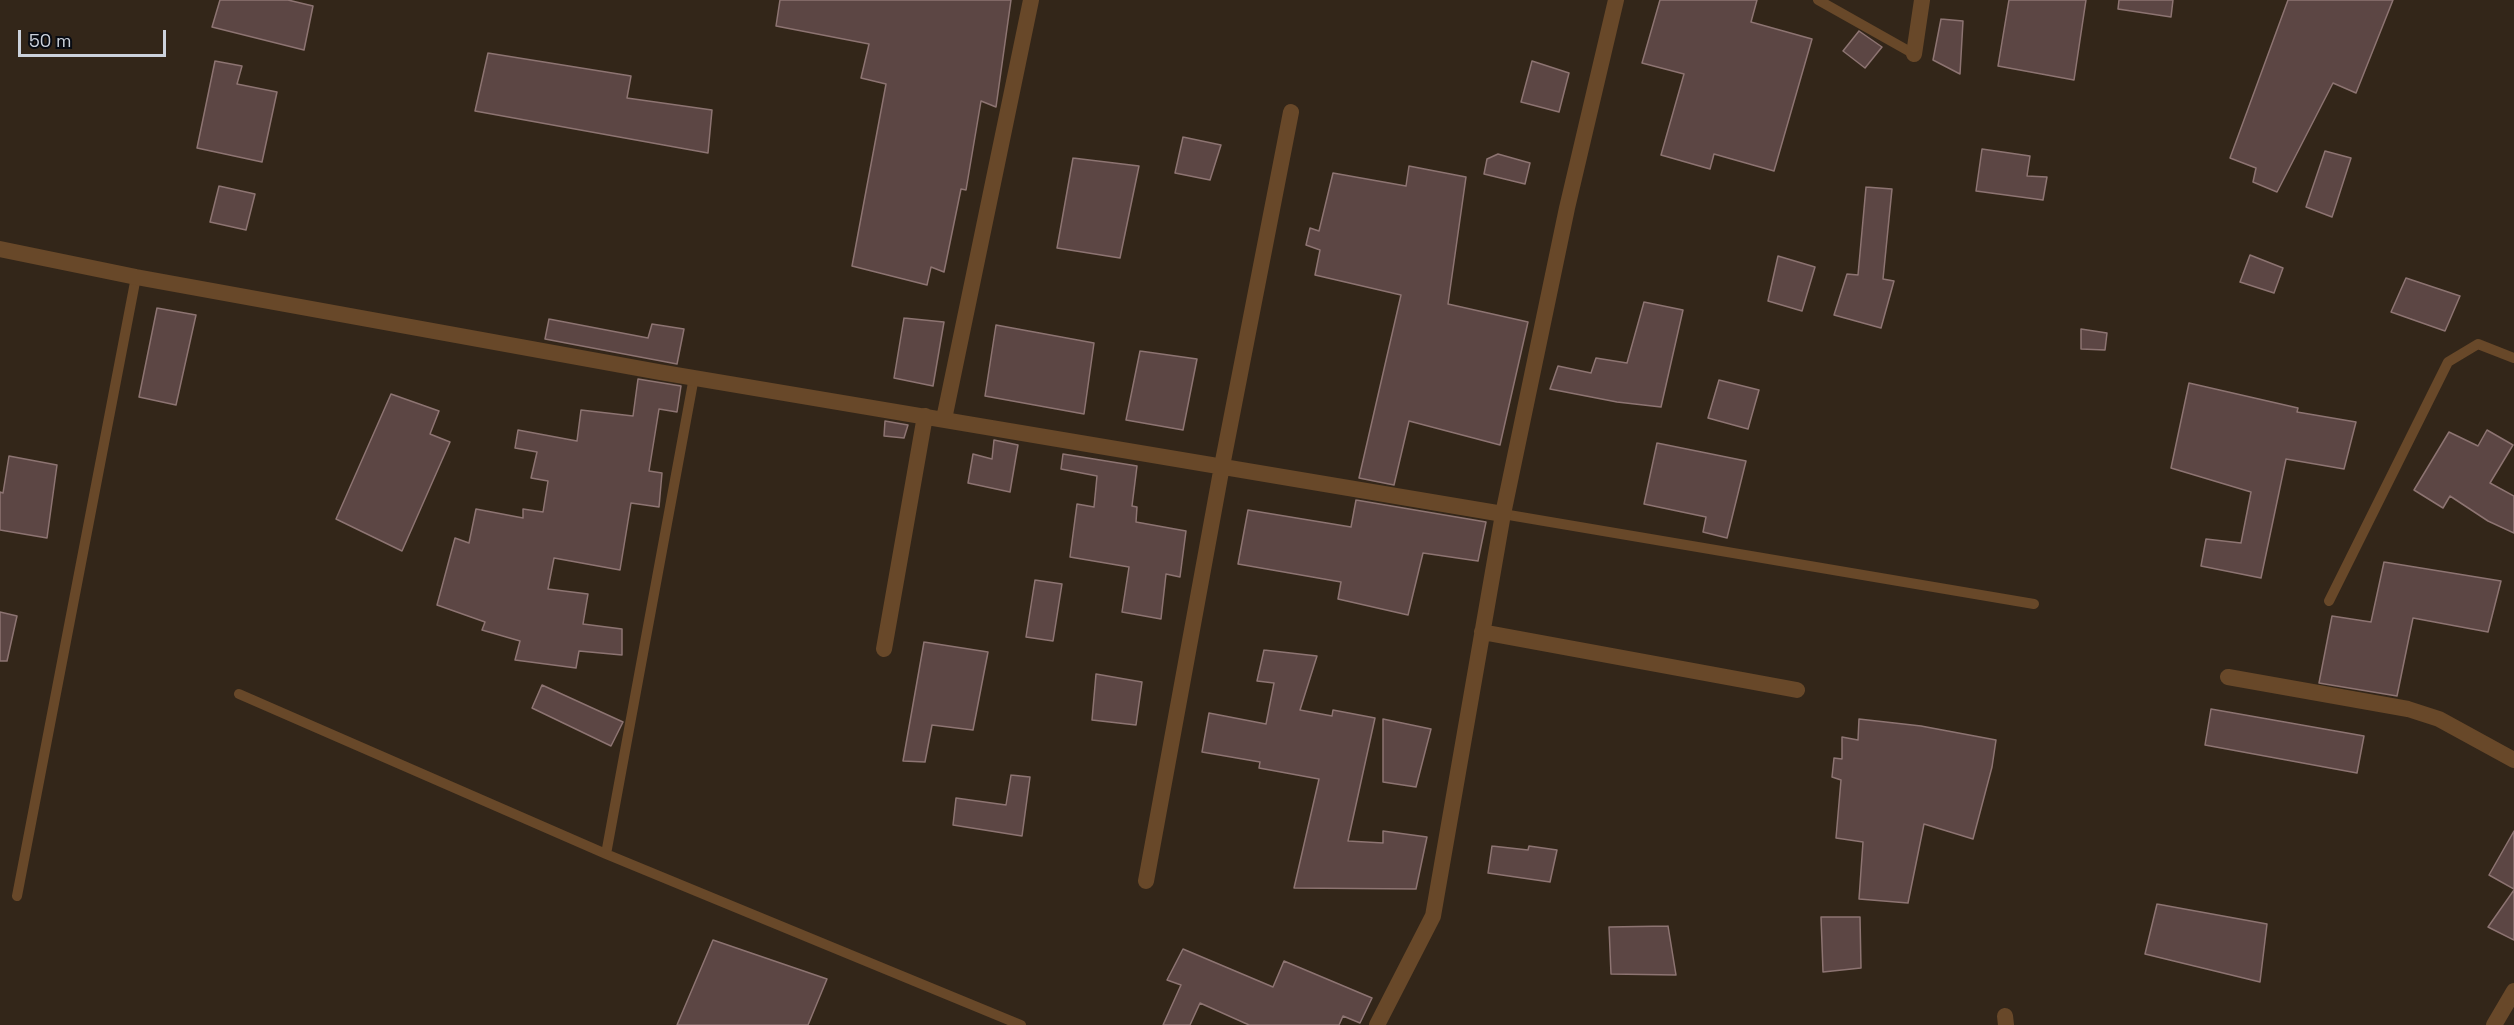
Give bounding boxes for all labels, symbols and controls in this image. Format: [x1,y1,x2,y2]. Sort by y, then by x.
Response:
scale bar [21,18,170,56]
text: 50 m [29,29,71,52]

